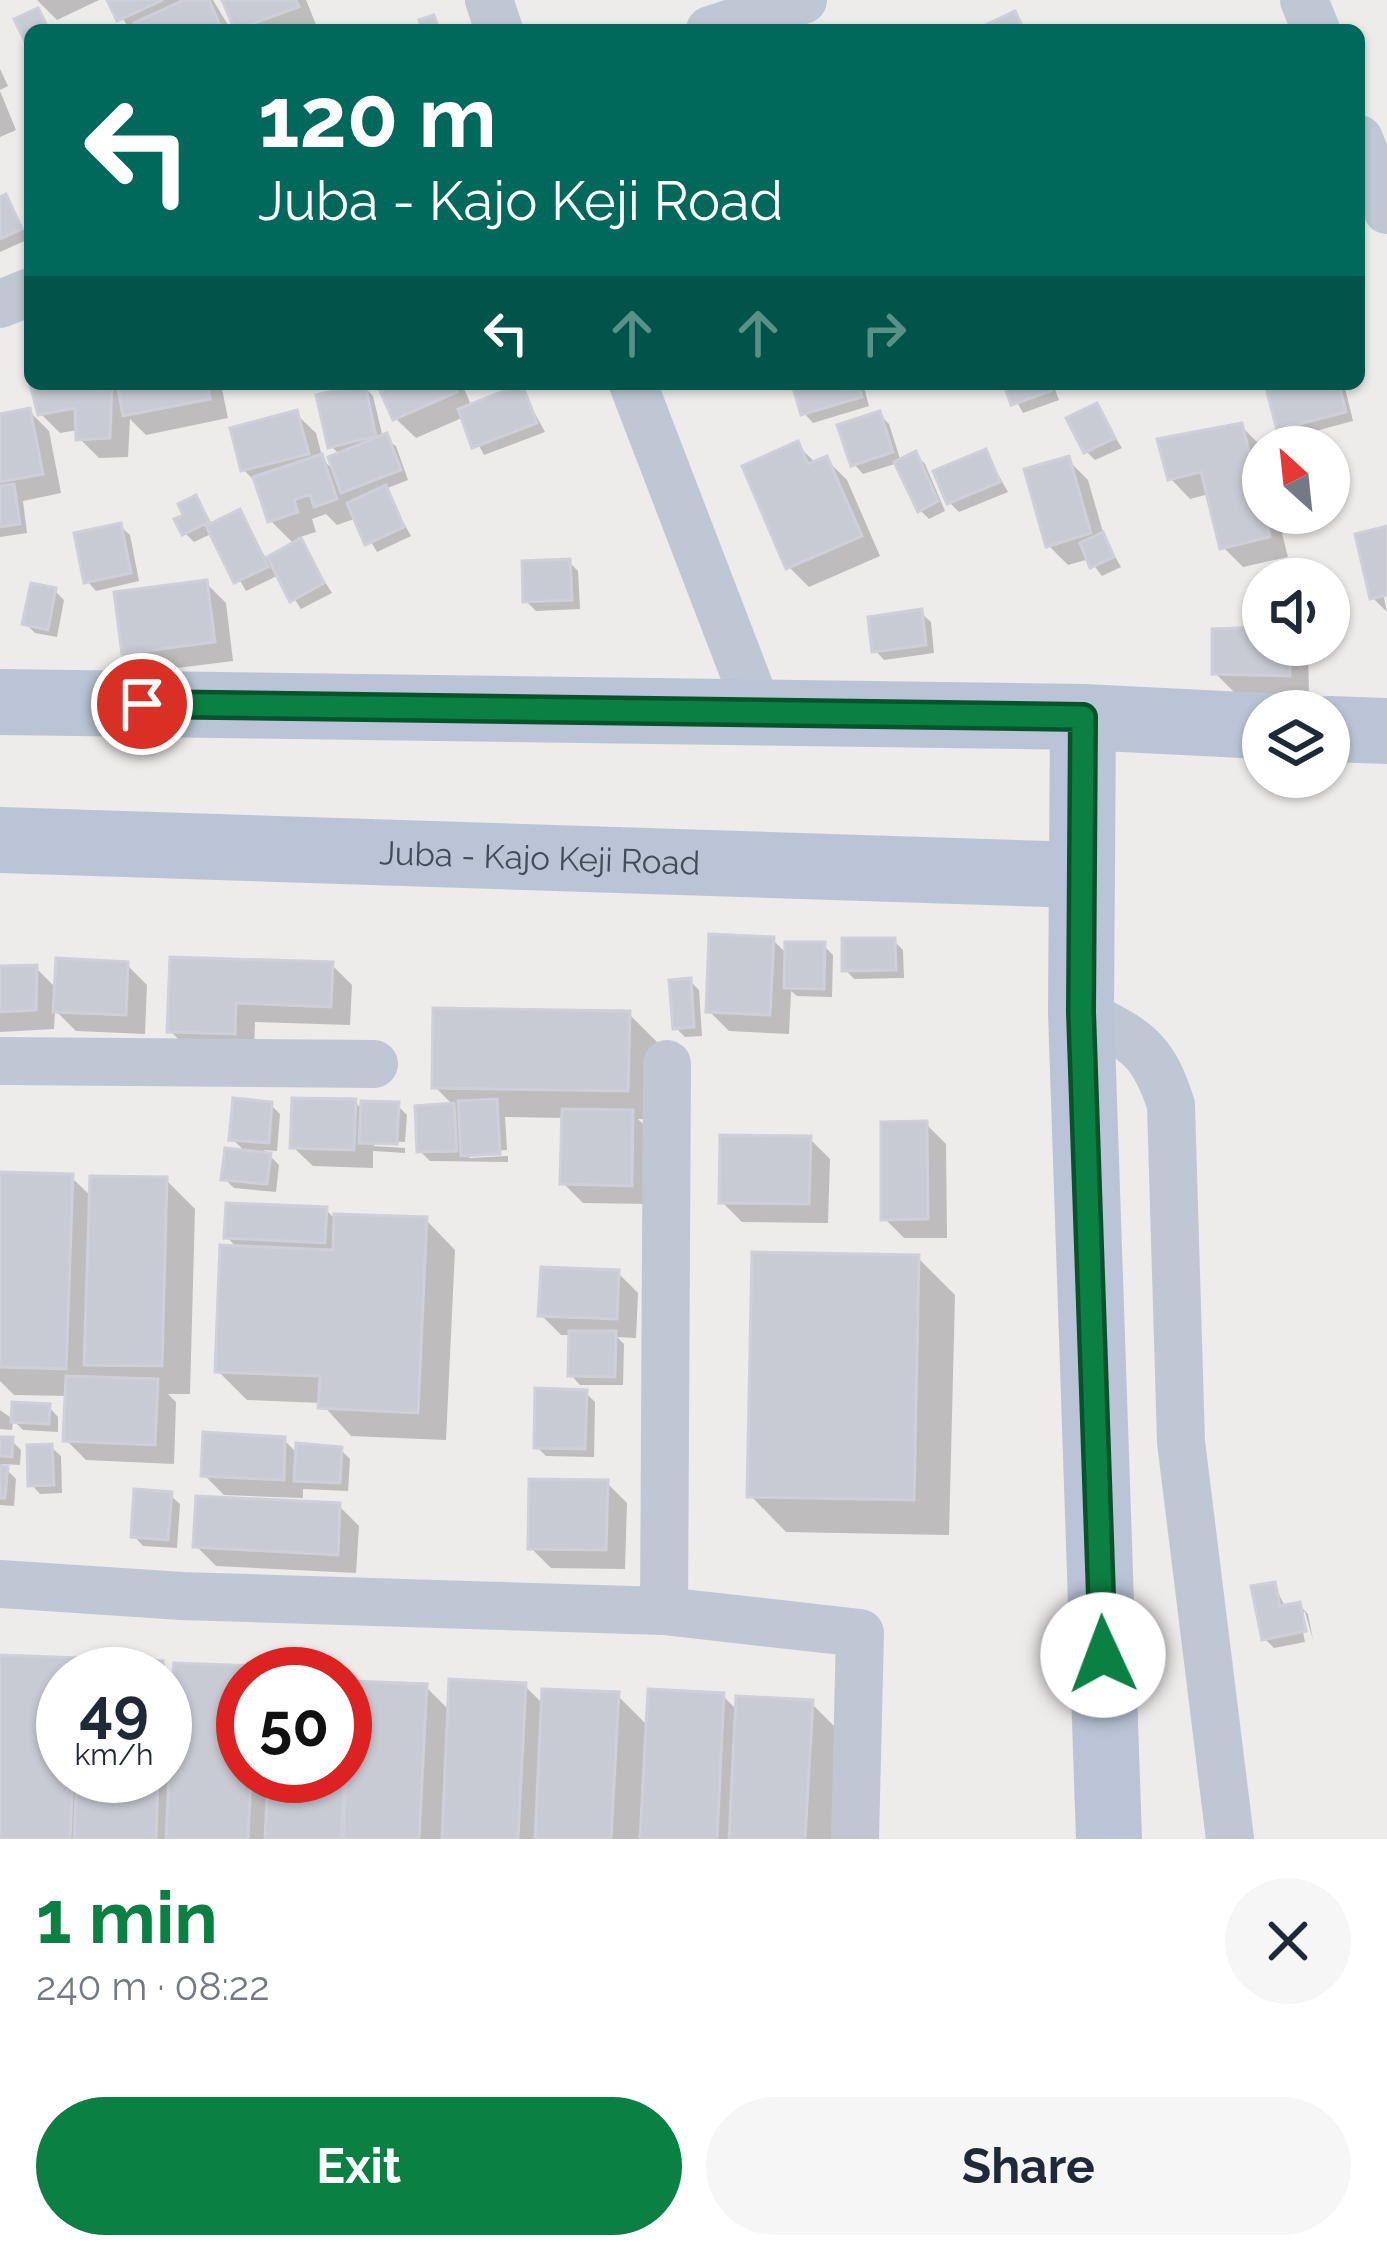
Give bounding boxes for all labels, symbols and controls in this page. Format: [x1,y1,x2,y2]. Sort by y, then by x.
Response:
text: 120 m [258,68,497,167]
icon: left [60,72,216,228]
text: Juba - Kajo Keji Road [258,169,783,233]
icon: left [473,300,539,366]
icon: ahead [599,300,665,366]
icon: ahead [725,300,791,366]
icon: right [851,300,917,366]
north arrow [1242,426,1350,534]
map controls [1242,426,1350,798]
button: sound [1242,558,1350,666]
pin [91,653,193,755]
icon: arrive [109,671,175,737]
button: layers [1242,690,1350,798]
street label: Juba - Kajo Keji Road [379,833,701,882]
position arrow [1040,1592,1166,1718]
speed limit sign: 50 [216,1647,372,1803]
text: 49 [79,1675,149,1745]
text: km/h [74,1737,154,1772]
text: 1 min [36,1875,218,1960]
button: close [1225,1878,1351,2004]
text: 240 m · 08:22 [36,1963,270,2009]
button: Exit [36,2097,682,2235]
button: Share [706,2097,1351,2235]

